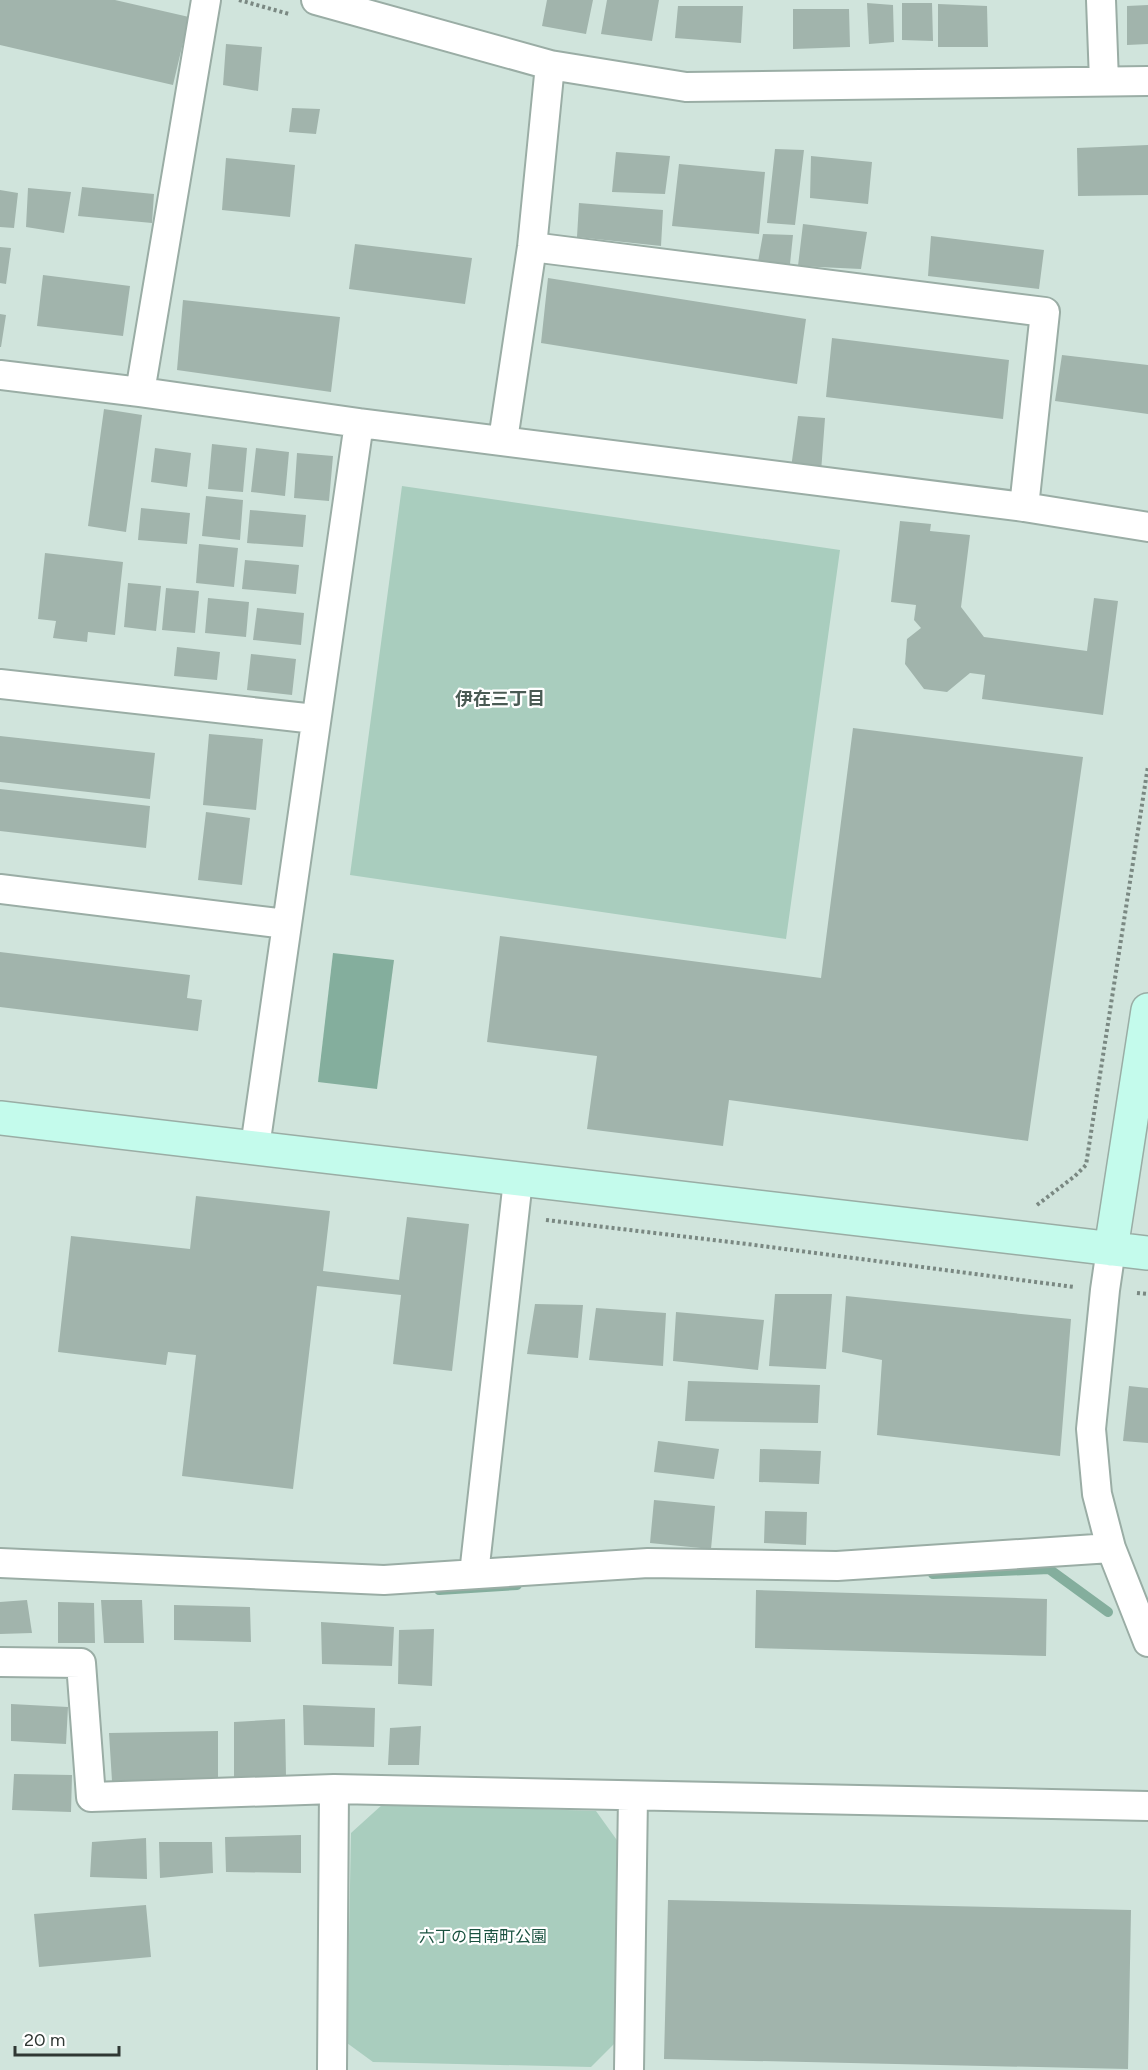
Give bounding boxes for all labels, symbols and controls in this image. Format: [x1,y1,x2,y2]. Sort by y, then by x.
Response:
district label: 伊在三丁目 [455,688,545,710]
park label: 六丁の目南町公園 [419,1927,547,1946]
scale bar [15,2019,118,2057]
text: 20 m [24,2029,65,2051]

